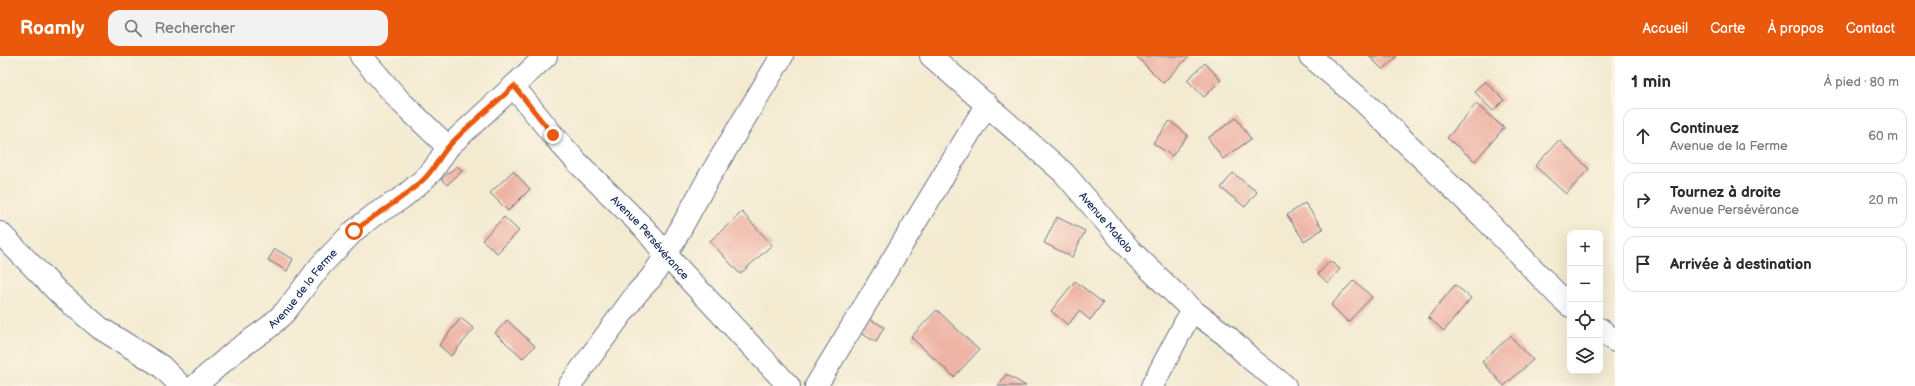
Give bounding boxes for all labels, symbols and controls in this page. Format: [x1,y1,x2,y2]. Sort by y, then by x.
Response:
search box [108,10,388,46]
text: Roamly [20,17,84,40]
icon: search [122,17,144,39]
text: Rechercher [154,19,235,38]
text: Accueil [1642,20,1688,37]
text: Carte [1710,20,1745,37]
text: À propos [1767,20,1824,37]
text: Contact [1846,20,1895,37]
text: 1 min [1631,72,1671,92]
text: À pied · 80 m [1824,74,1899,90]
text: Continuez [1670,119,1739,138]
icon: ahead [1632,125,1654,147]
route end [544,126,562,144]
text: 60 m [1868,128,1898,144]
text: Avenue de la Ferme [1670,138,1788,154]
text: Tournez à droite [1670,183,1781,202]
icon: right [1632,189,1654,211]
street label: Avenue Makolo [1076,190,1136,256]
text: 20 m [1868,192,1898,208]
street label: Avenue Persévérance [608,193,692,283]
text: Avenue Persévérance [1670,202,1799,218]
route start [345,222,363,240]
map controls [1567,230,1603,374]
button: + [1567,230,1603,266]
street label: Avenue de la Ferme [266,246,340,331]
icon: arrive [1632,253,1654,275]
text: Arrivée à destination [1670,255,1812,274]
button: − [1567,266,1603,302]
button: locate [1567,302,1603,338]
button: layers [1567,338,1603,374]

